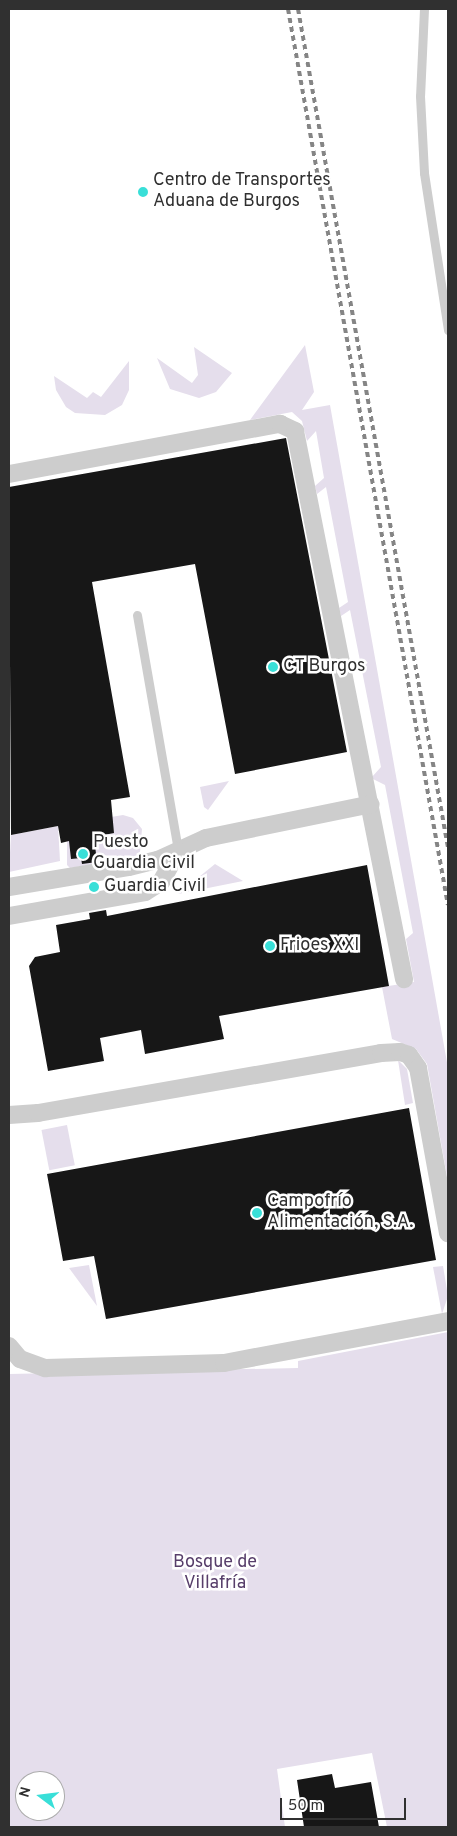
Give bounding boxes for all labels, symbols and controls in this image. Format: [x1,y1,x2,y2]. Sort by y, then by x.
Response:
place label: Centro de Transportes Aduana de Burgos [153,171,331,213]
marker: Centro de Transportes Aduana de Burgos [137,186,149,198]
place label: CT Burgos [283,656,366,678]
marker: CT Burgos [267,661,279,673]
place label: Puesto Guardia Civil [93,833,195,876]
marker: Puesto Guardia Civil [77,848,89,860]
place label: Guardia Civil [104,876,206,898]
marker: Guardia Civil [88,881,100,893]
place label: Frioes XXI [280,935,359,957]
marker: Frioes XXI [264,940,276,952]
place label: Campofrío Alimentación, S.A. [267,1192,413,1234]
marker: Campofrío Alimentación, S.A. [251,1207,263,1219]
park label: Bosque de Villafría [173,1553,257,1596]
north arrow [15,1771,65,1821]
text: N [16,1785,36,1799]
scale bar [282,1788,408,1820]
text: 50 m [288,1797,323,1816]

